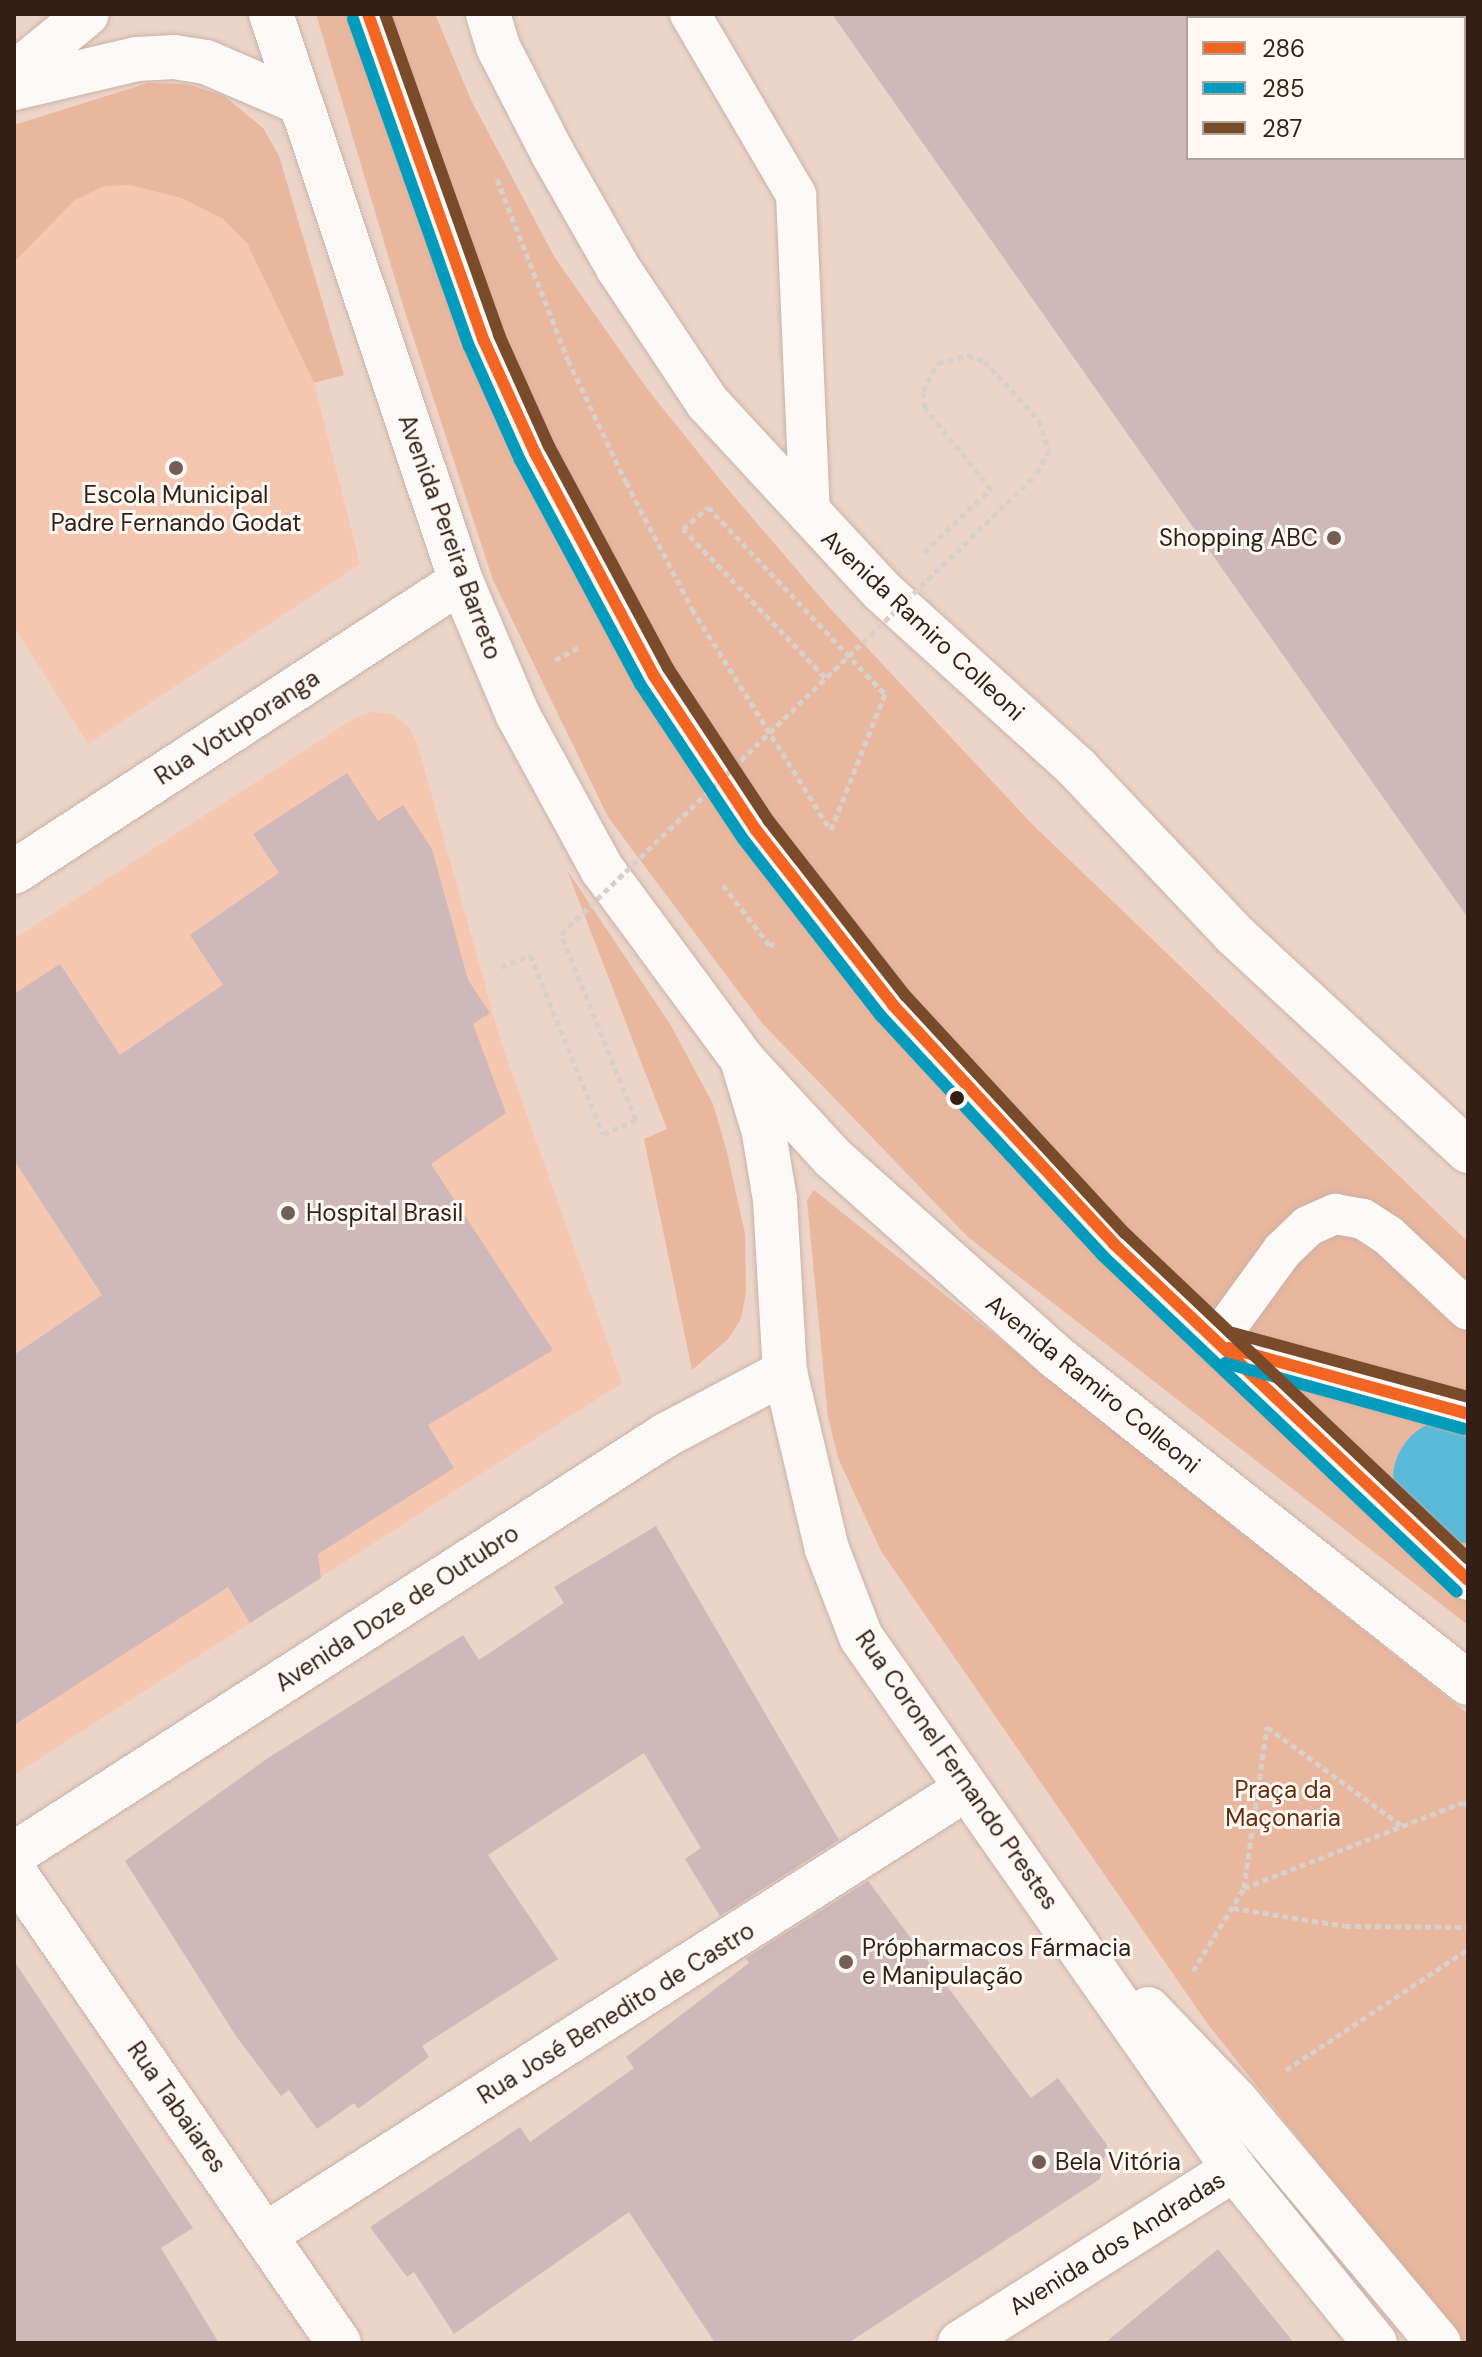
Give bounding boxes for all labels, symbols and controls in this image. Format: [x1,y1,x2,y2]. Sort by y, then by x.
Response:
legend [1186,16,1466,160]
text: 286 [1262,33,1305,64]
text: 285 [1262,73,1305,104]
text: 287 [1262,113,1302,144]
street label: Avenida Pereira Barreto [392,410,508,664]
marker: Escola Municipal Padre Fernando Godat [167,459,185,477]
place label: Escola Municipal Padre Fernando Godat [51,481,301,537]
street label: Avenida Ramiro Colleoni [815,523,1031,727]
place label: Shopping ABC [1159,524,1318,552]
marker: Shopping ABC [1325,529,1343,547]
street label: Rua Votuporanga [149,663,325,791]
unlabelled marker [949,1090,965,1106]
place label: Hospital Brasil [306,1199,463,1227]
marker: Hospital Brasil [277,1202,299,1224]
street label: Avenida Ramiro Colleoni [980,1289,1206,1479]
street label: Avenida Doze de Outubro [270,1518,524,1698]
street label: Rua Coronel Fernando Prestes [849,1625,1065,1915]
park label: Praça da Maçonaria [1225,1776,1341,1832]
street label: Rua José Benedito de Castro [472,1916,760,2110]
place label: Própharmacos Fármacia e Manipulação [862,1934,1131,1990]
marker: Própharmacos Fármacia e Manipulação [837,1953,855,1971]
street label: Rua Tabaiares [121,2036,233,2178]
place label: Bela Vitória [1055,2148,1181,2176]
marker: Bela Vitória [1030,2153,1048,2171]
street label: Avenida dos Andradas [1004,2165,1230,2321]

